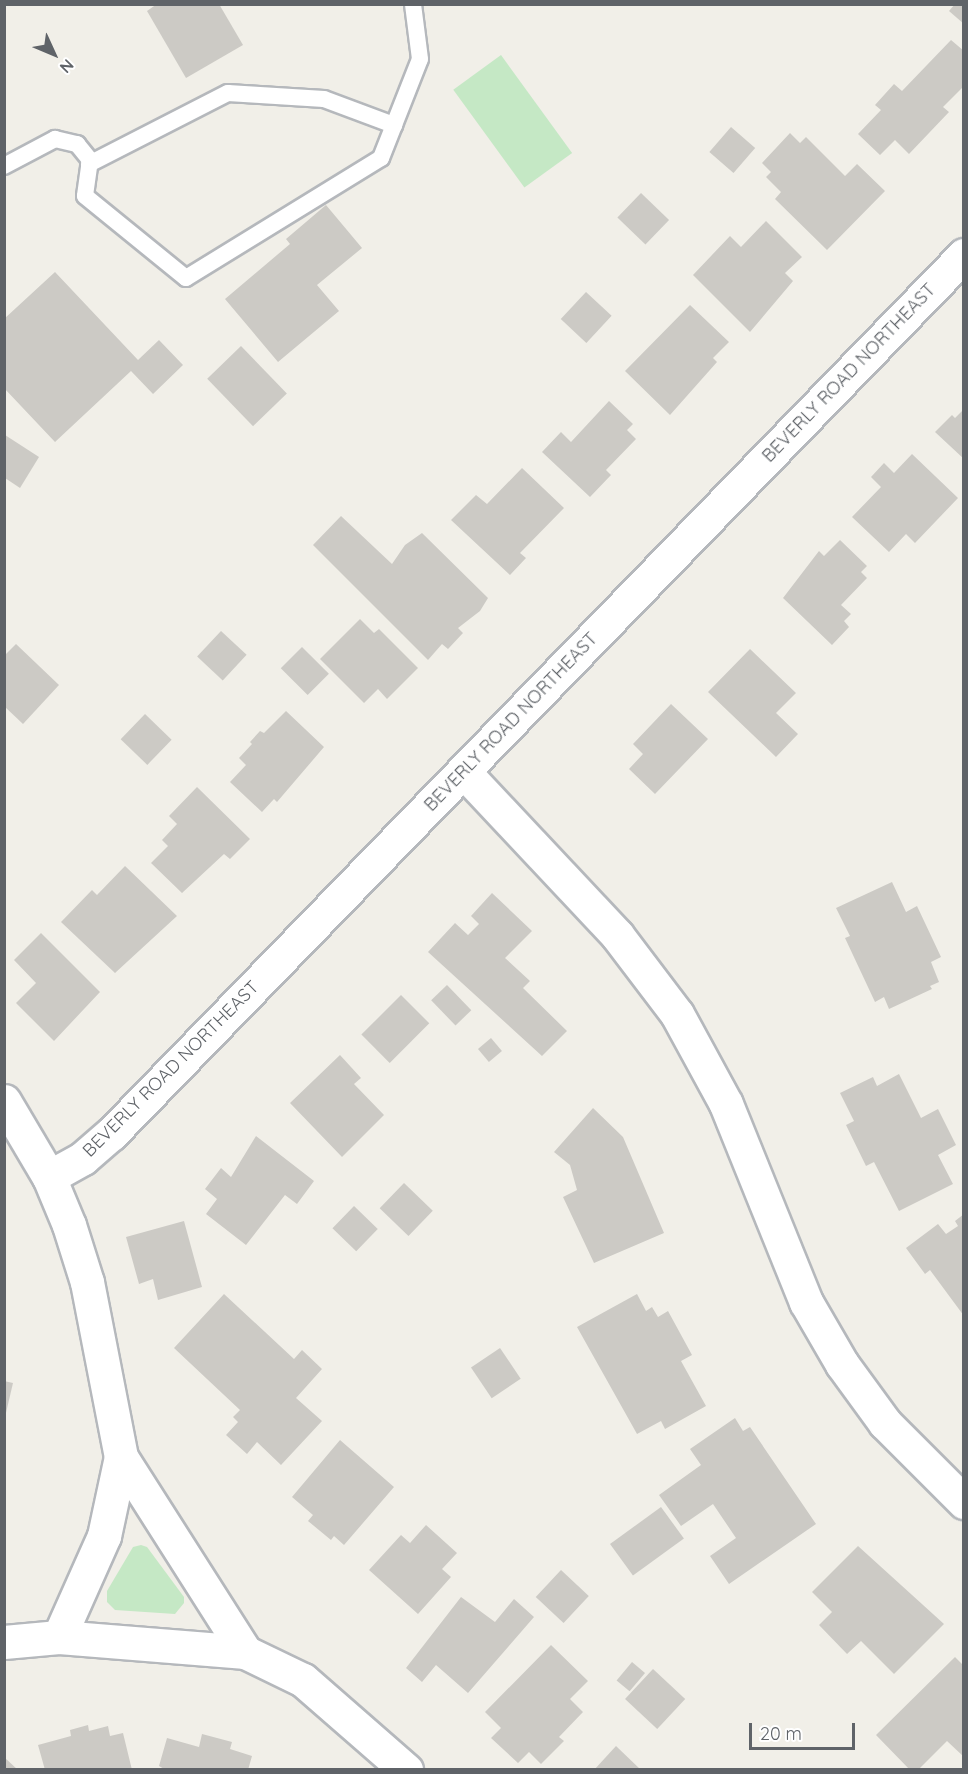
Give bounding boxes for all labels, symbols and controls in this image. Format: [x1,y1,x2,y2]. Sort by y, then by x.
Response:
north arrow [24,24,84,84]
text: N [56,55,78,78]
street label: BEVERLY ROAD NORTHEAST [758,279,940,467]
street label: BEVERLY ROAD NORTHEAST [420,628,602,816]
street label: BEVERLY ROAD NORTHEAST [78,976,264,1162]
scale bar [752,1711,858,1749]
text: 20 m [760,1722,802,1745]

